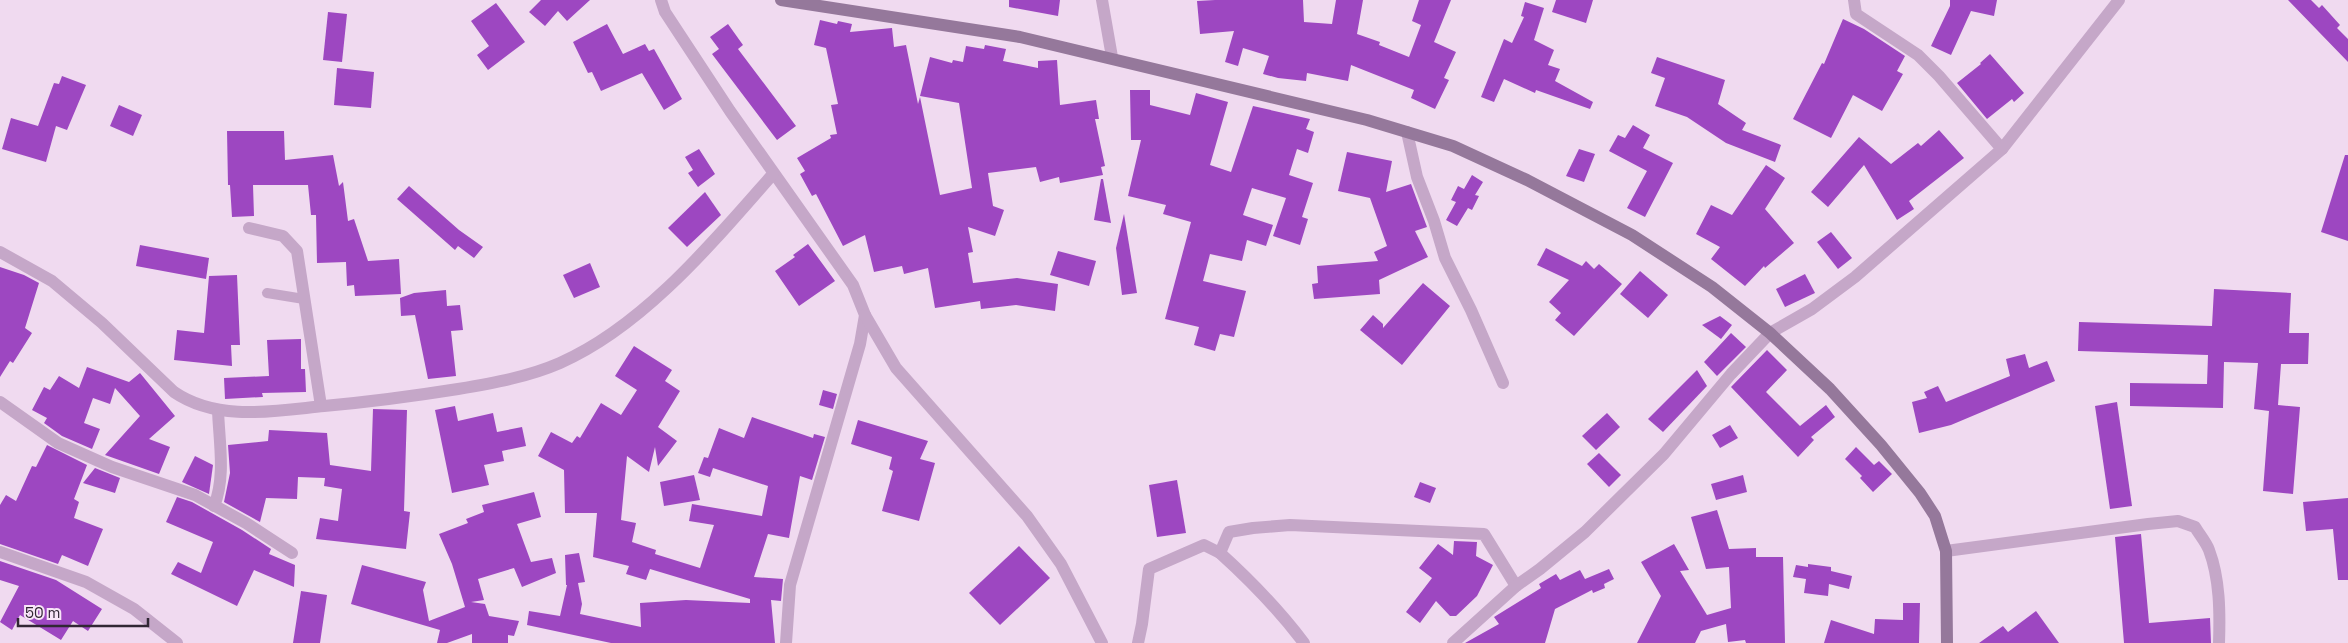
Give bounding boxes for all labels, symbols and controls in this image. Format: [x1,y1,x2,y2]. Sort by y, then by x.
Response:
scale bar [18,596,148,628]
text: 50 m [25,603,60,622]

